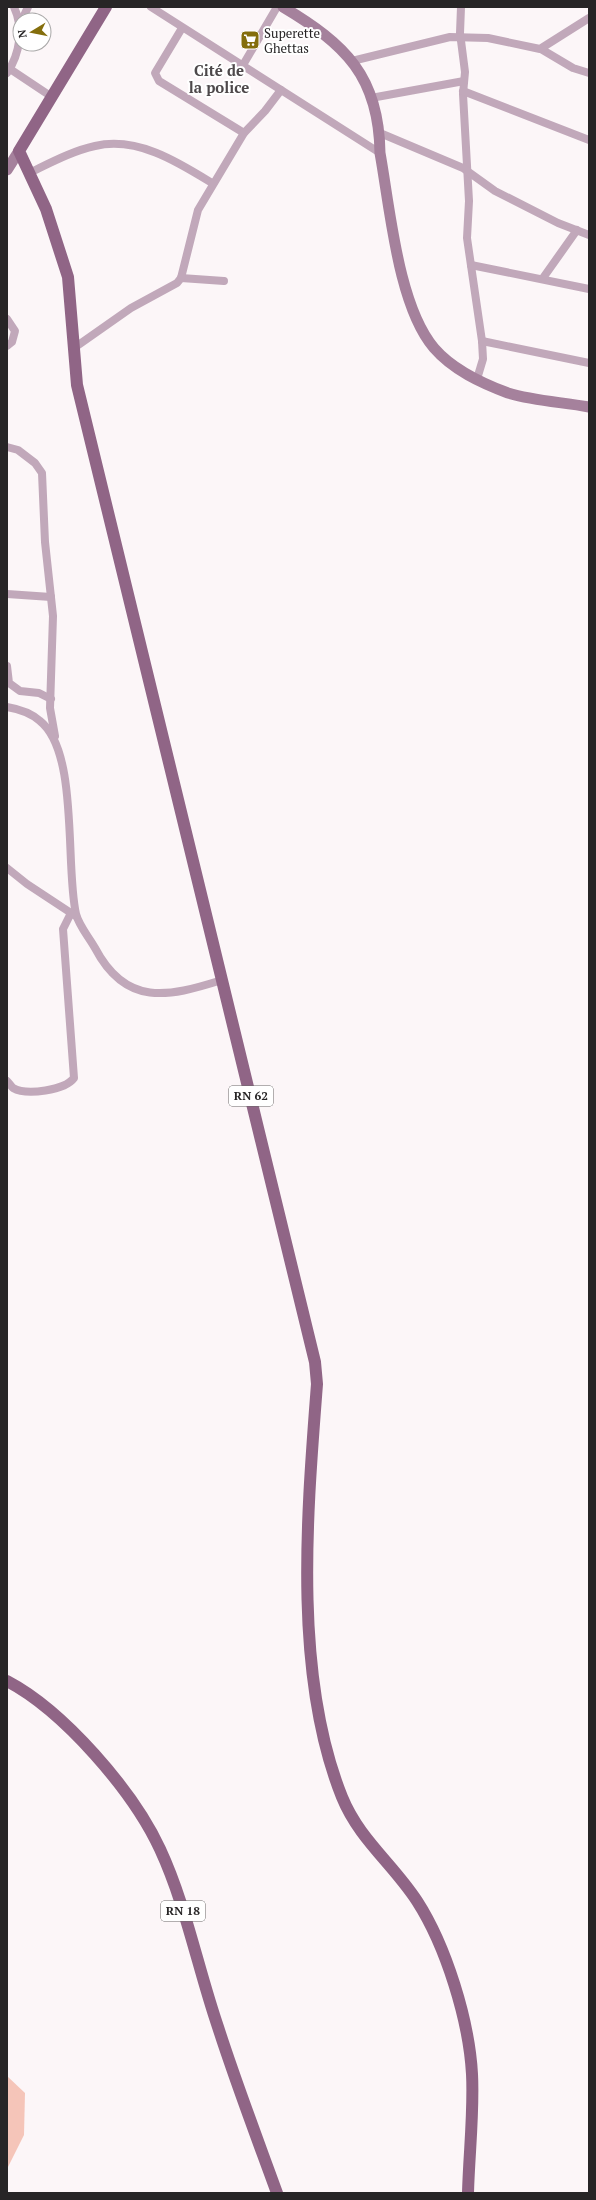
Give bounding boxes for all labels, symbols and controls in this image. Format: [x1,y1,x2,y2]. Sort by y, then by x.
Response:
north arrow [12,12,52,52]
place label: Superette Ghettas [264,24,320,57]
text: N [14,28,30,39]
supermarket icon: Superette Ghettas [239,29,261,51]
district label: Cité de la police [189,60,249,97]
road number: RN 62 [229,1086,273,1106]
road number: RN 18 [161,1901,205,1921]

